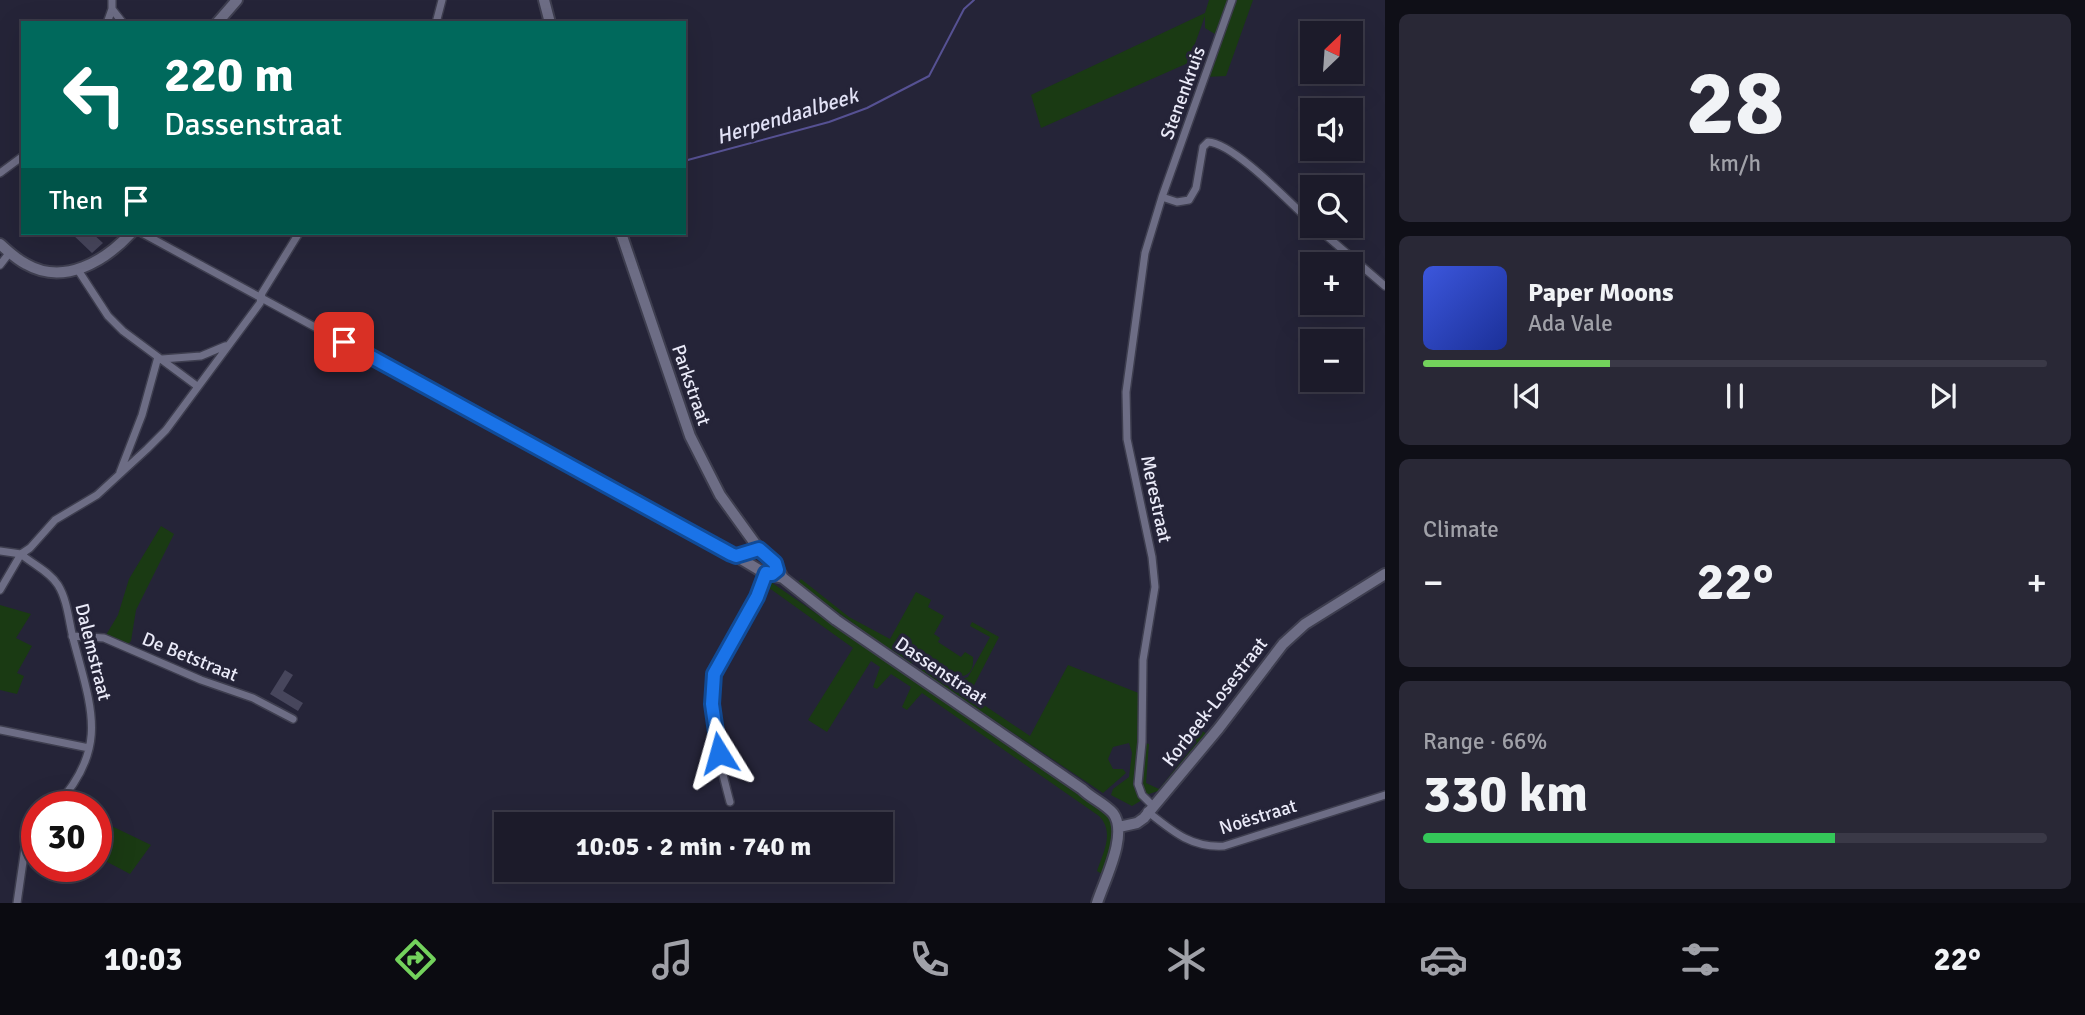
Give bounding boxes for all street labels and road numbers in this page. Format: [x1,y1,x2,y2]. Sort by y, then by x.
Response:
street label: Stenenkruis [1155,43,1211,143]
street label: Parkstraat [666,341,716,429]
street label: Merestraat [1135,453,1177,545]
street label: Dalemstraat [69,601,117,703]
street label: De Betstraat [139,627,242,687]
street label: Dassenstraat [890,631,992,711]
street label: Korbeek-Losestraat [1157,632,1273,771]
street label: Noëstraat [1216,794,1300,840]

